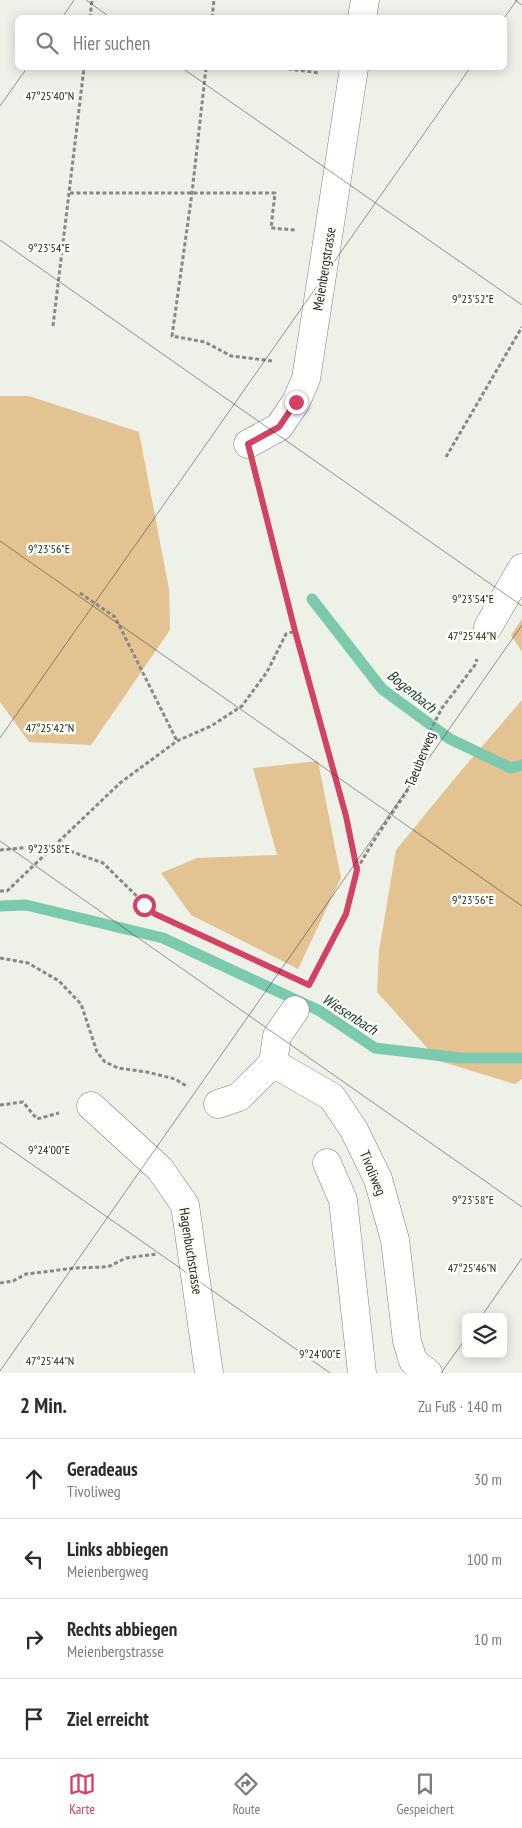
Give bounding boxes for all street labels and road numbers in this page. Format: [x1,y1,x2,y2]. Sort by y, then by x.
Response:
street label: Meienbergstrasse [308,226,340,312]
street label: Taeuberweg [401,729,439,789]
street label: Tivoliweg [356,1148,390,1198]
street label: Hagenbuchstrasse [175,1206,207,1296]

